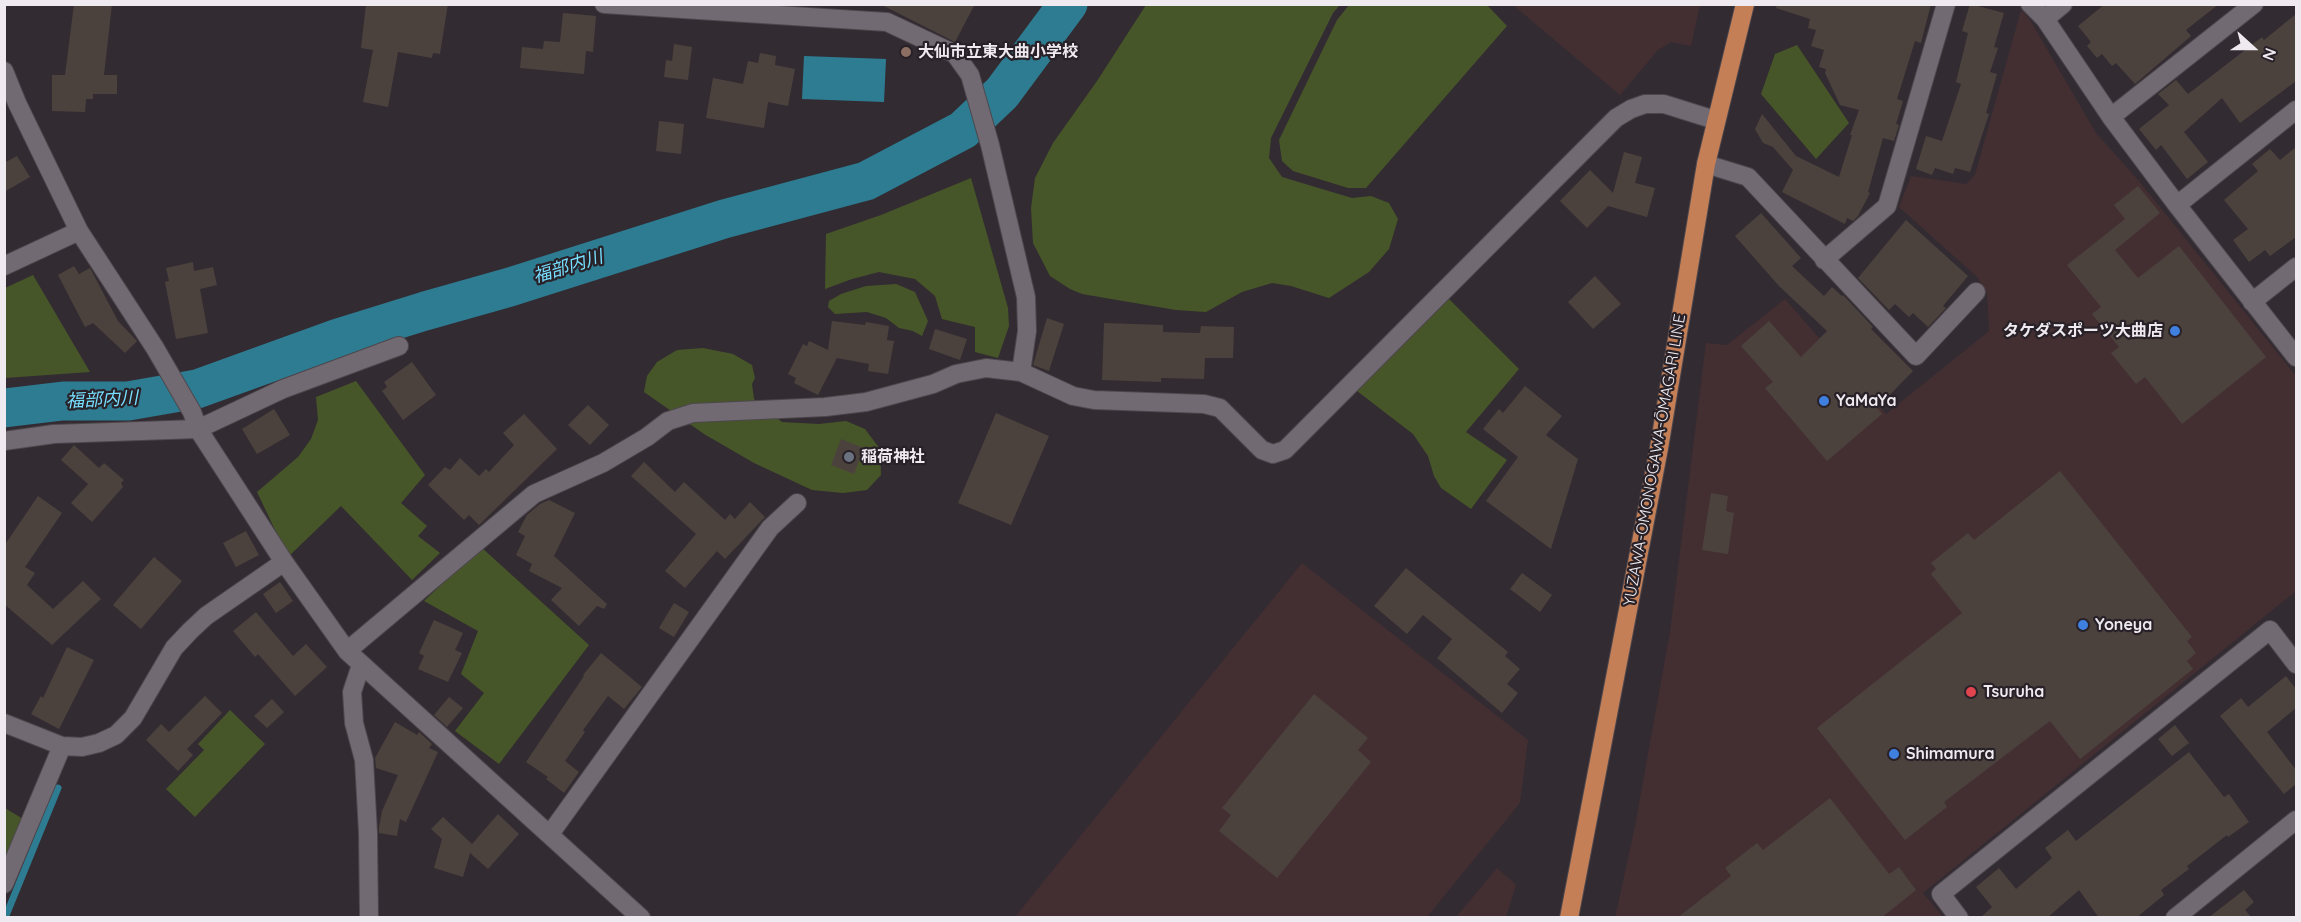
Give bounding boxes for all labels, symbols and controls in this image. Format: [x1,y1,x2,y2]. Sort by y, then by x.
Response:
north arrow [2223,18,2283,78]
place label: 大仙市立東大曲小学校 [918,42,1078,62]
marker: 大仙市立東大曲小学校 [899,45,913,59]
text: N [2258,45,2281,64]
water label: 福部内川 [530,246,606,288]
street label: YUZAWA-OMONOGAWA-ŌMAGARI LINE [1620,312,1690,608]
place label: タケダスポーツ大曲店 [2003,321,2163,341]
marker: タケダスポーツ大曲店 [2168,324,2182,338]
water label: 福部内川 [65,387,139,413]
place label: YaMaYa [1836,391,1896,411]
marker: YaMaYa [1817,394,1831,408]
place label: 稲荷神社 [861,447,925,467]
marker: 稲荷神社 [842,450,856,464]
place label: Yoneya [2095,615,2152,635]
marker: Yoneya [2076,618,2090,632]
place label: Tsuruha [1983,682,2044,702]
marker: Tsuruha [1964,685,1978,699]
place label: Shimamura [1906,744,1994,764]
marker: Shimamura [1887,747,1901,761]

